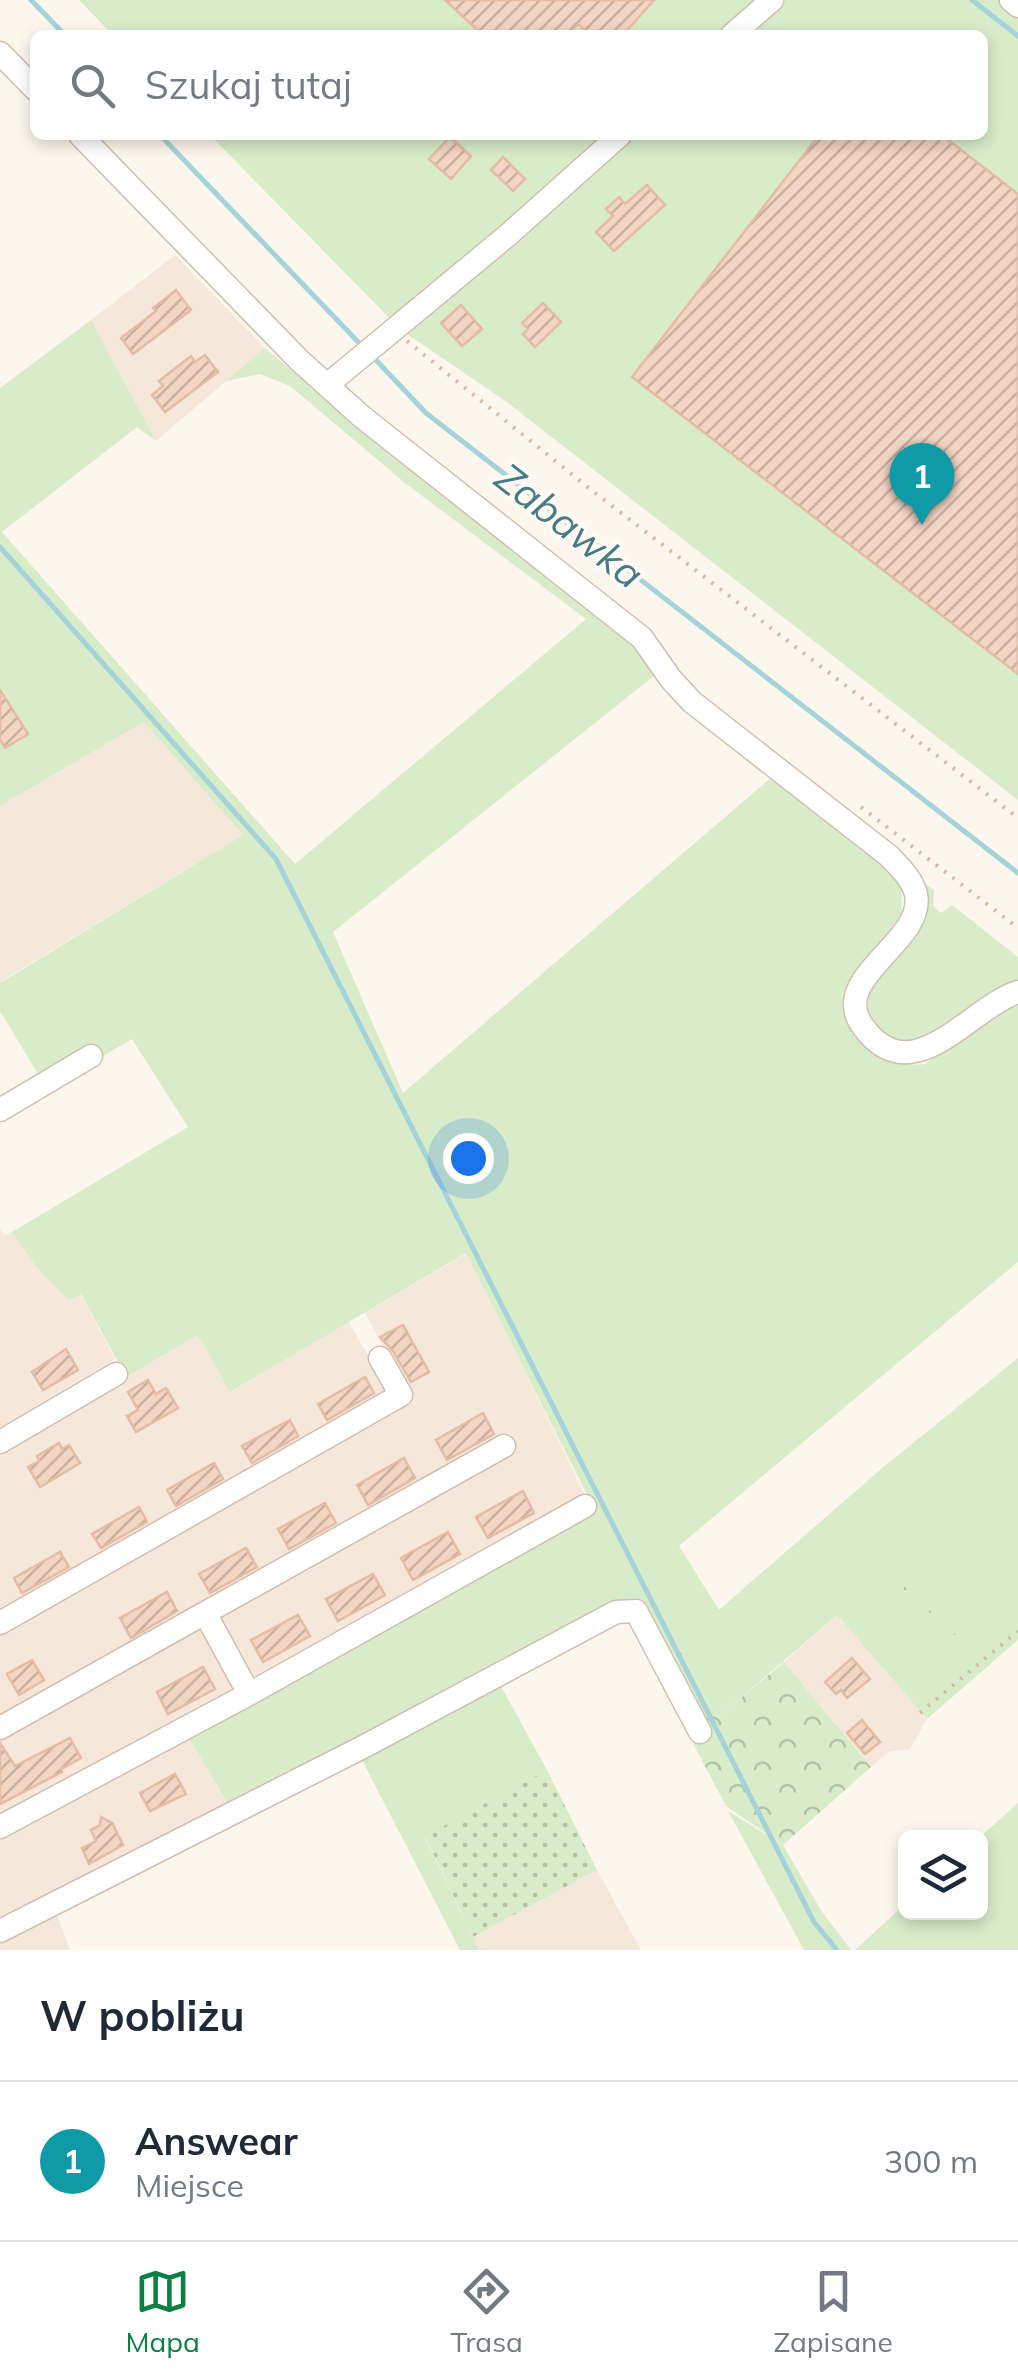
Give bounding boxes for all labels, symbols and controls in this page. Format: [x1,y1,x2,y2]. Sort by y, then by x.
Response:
search box [30,30,988,140]
icon: search [65,58,120,113]
text: Szukaj tutaj [145,61,352,109]
pin: 1 [890,442,954,525]
water label: Zabawka [486,452,654,598]
your location [443,1133,494,1184]
map controls [898,1830,988,1920]
button: layers [898,1830,988,1920]
text: W pobliżu [40,1989,245,2042]
text: Answear [135,2117,298,2165]
text: 1 [63,2141,82,2181]
text: 300 m [884,2141,978,2181]
text: Miejsce [135,2165,244,2205]
tab: Mapa [125,2264,200,2359]
tab: Trasa [451,2264,523,2359]
tab: Zapisane [774,2264,893,2359]

